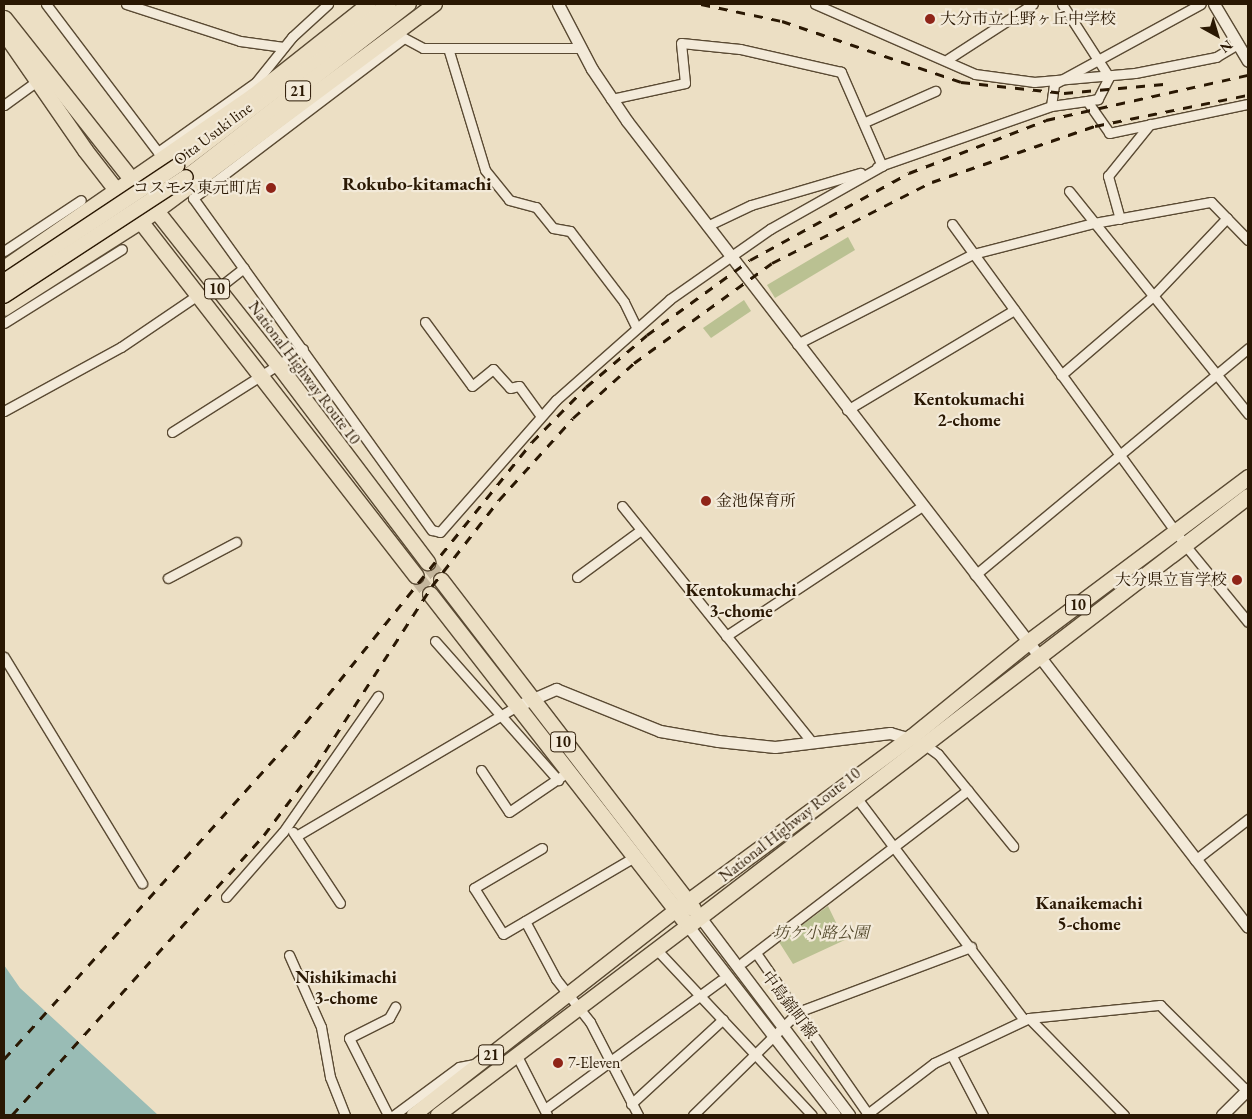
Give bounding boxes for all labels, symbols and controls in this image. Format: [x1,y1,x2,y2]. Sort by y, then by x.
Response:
place label: 大分市立上野ヶ丘中学校 [940,9,1116,29]
north arrow [1192,10,1242,60]
marker: 大分市立上野ヶ丘中学校 [924,13,936,25]
text: N [1216,36,1237,57]
road number: 21 [284,78,312,104]
street label: Oita Usuki line [170,98,256,170]
district label: Rokubo-kitamachi [342,173,492,195]
place label: コスモス東元町店 [133,178,261,198]
marker: コスモス東元町店 [265,182,277,194]
road number: 10 [203,276,231,302]
street label: National Highway Route 10 [244,298,364,448]
district label: Kentokumachi 2-chome [913,389,1025,432]
place label: 金池保育所 [716,491,796,511]
marker: 金池保育所 [700,495,712,507]
place label: 大分県立盲学校 [1115,570,1227,590]
marker: 大分県立盲学校 [1231,574,1243,586]
district label: Kentokumachi 3-chome [685,580,797,622]
road number: 10 [1064,592,1092,618]
road number: 10 [549,730,577,754]
street label: National Highway Route 10 [715,764,865,886]
district label: Kanaikemachi 5-chome [1036,893,1142,936]
park label: 坊ケ小路公園 [773,923,869,943]
district label: Nishikimachi 3-chome [295,967,397,1010]
street label: 中島錦町線 [757,967,821,1043]
road number: 21 [477,1042,505,1068]
place label: 7-Eleven [568,1053,620,1073]
marker: 7-Eleven [552,1057,564,1069]

